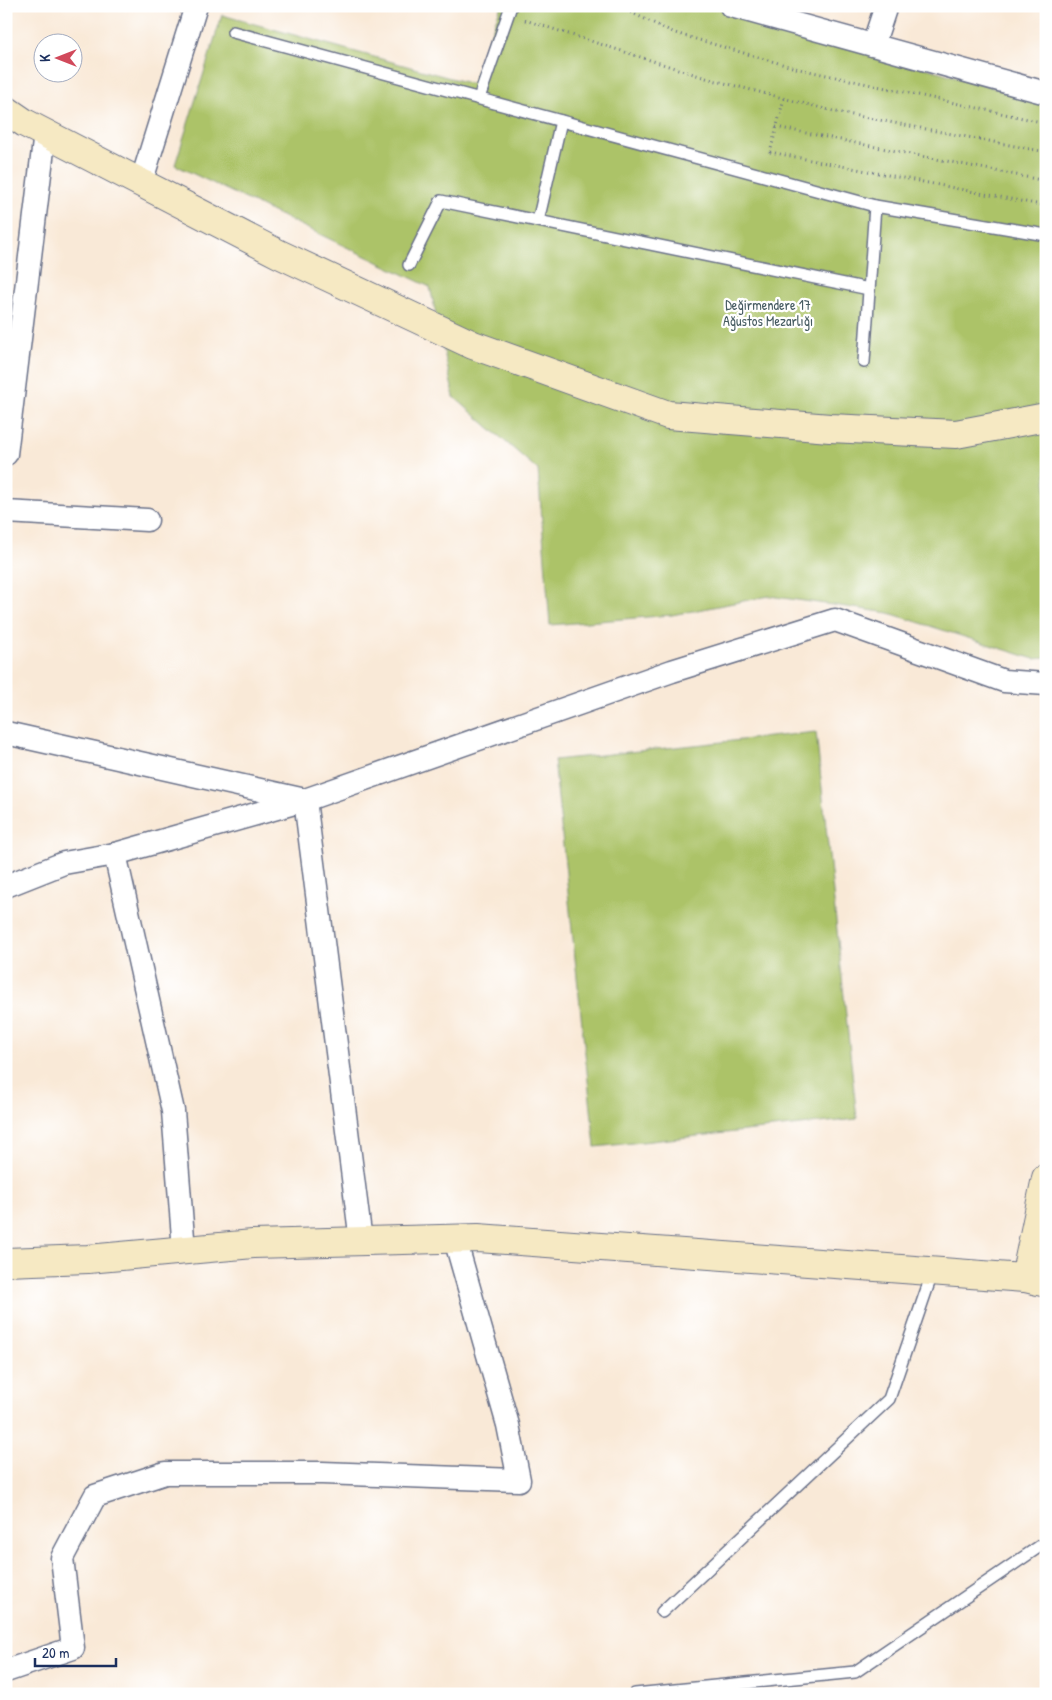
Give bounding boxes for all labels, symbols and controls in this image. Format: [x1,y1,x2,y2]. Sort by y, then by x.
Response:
north arrow [32,32,82,82]
text: K [35,54,54,62]
park label: Değirmendere 17 Ağustos Mezarlığı [723,295,813,331]
scale bar [35,1635,116,1667]
text: 20 m [42,1642,69,1663]

